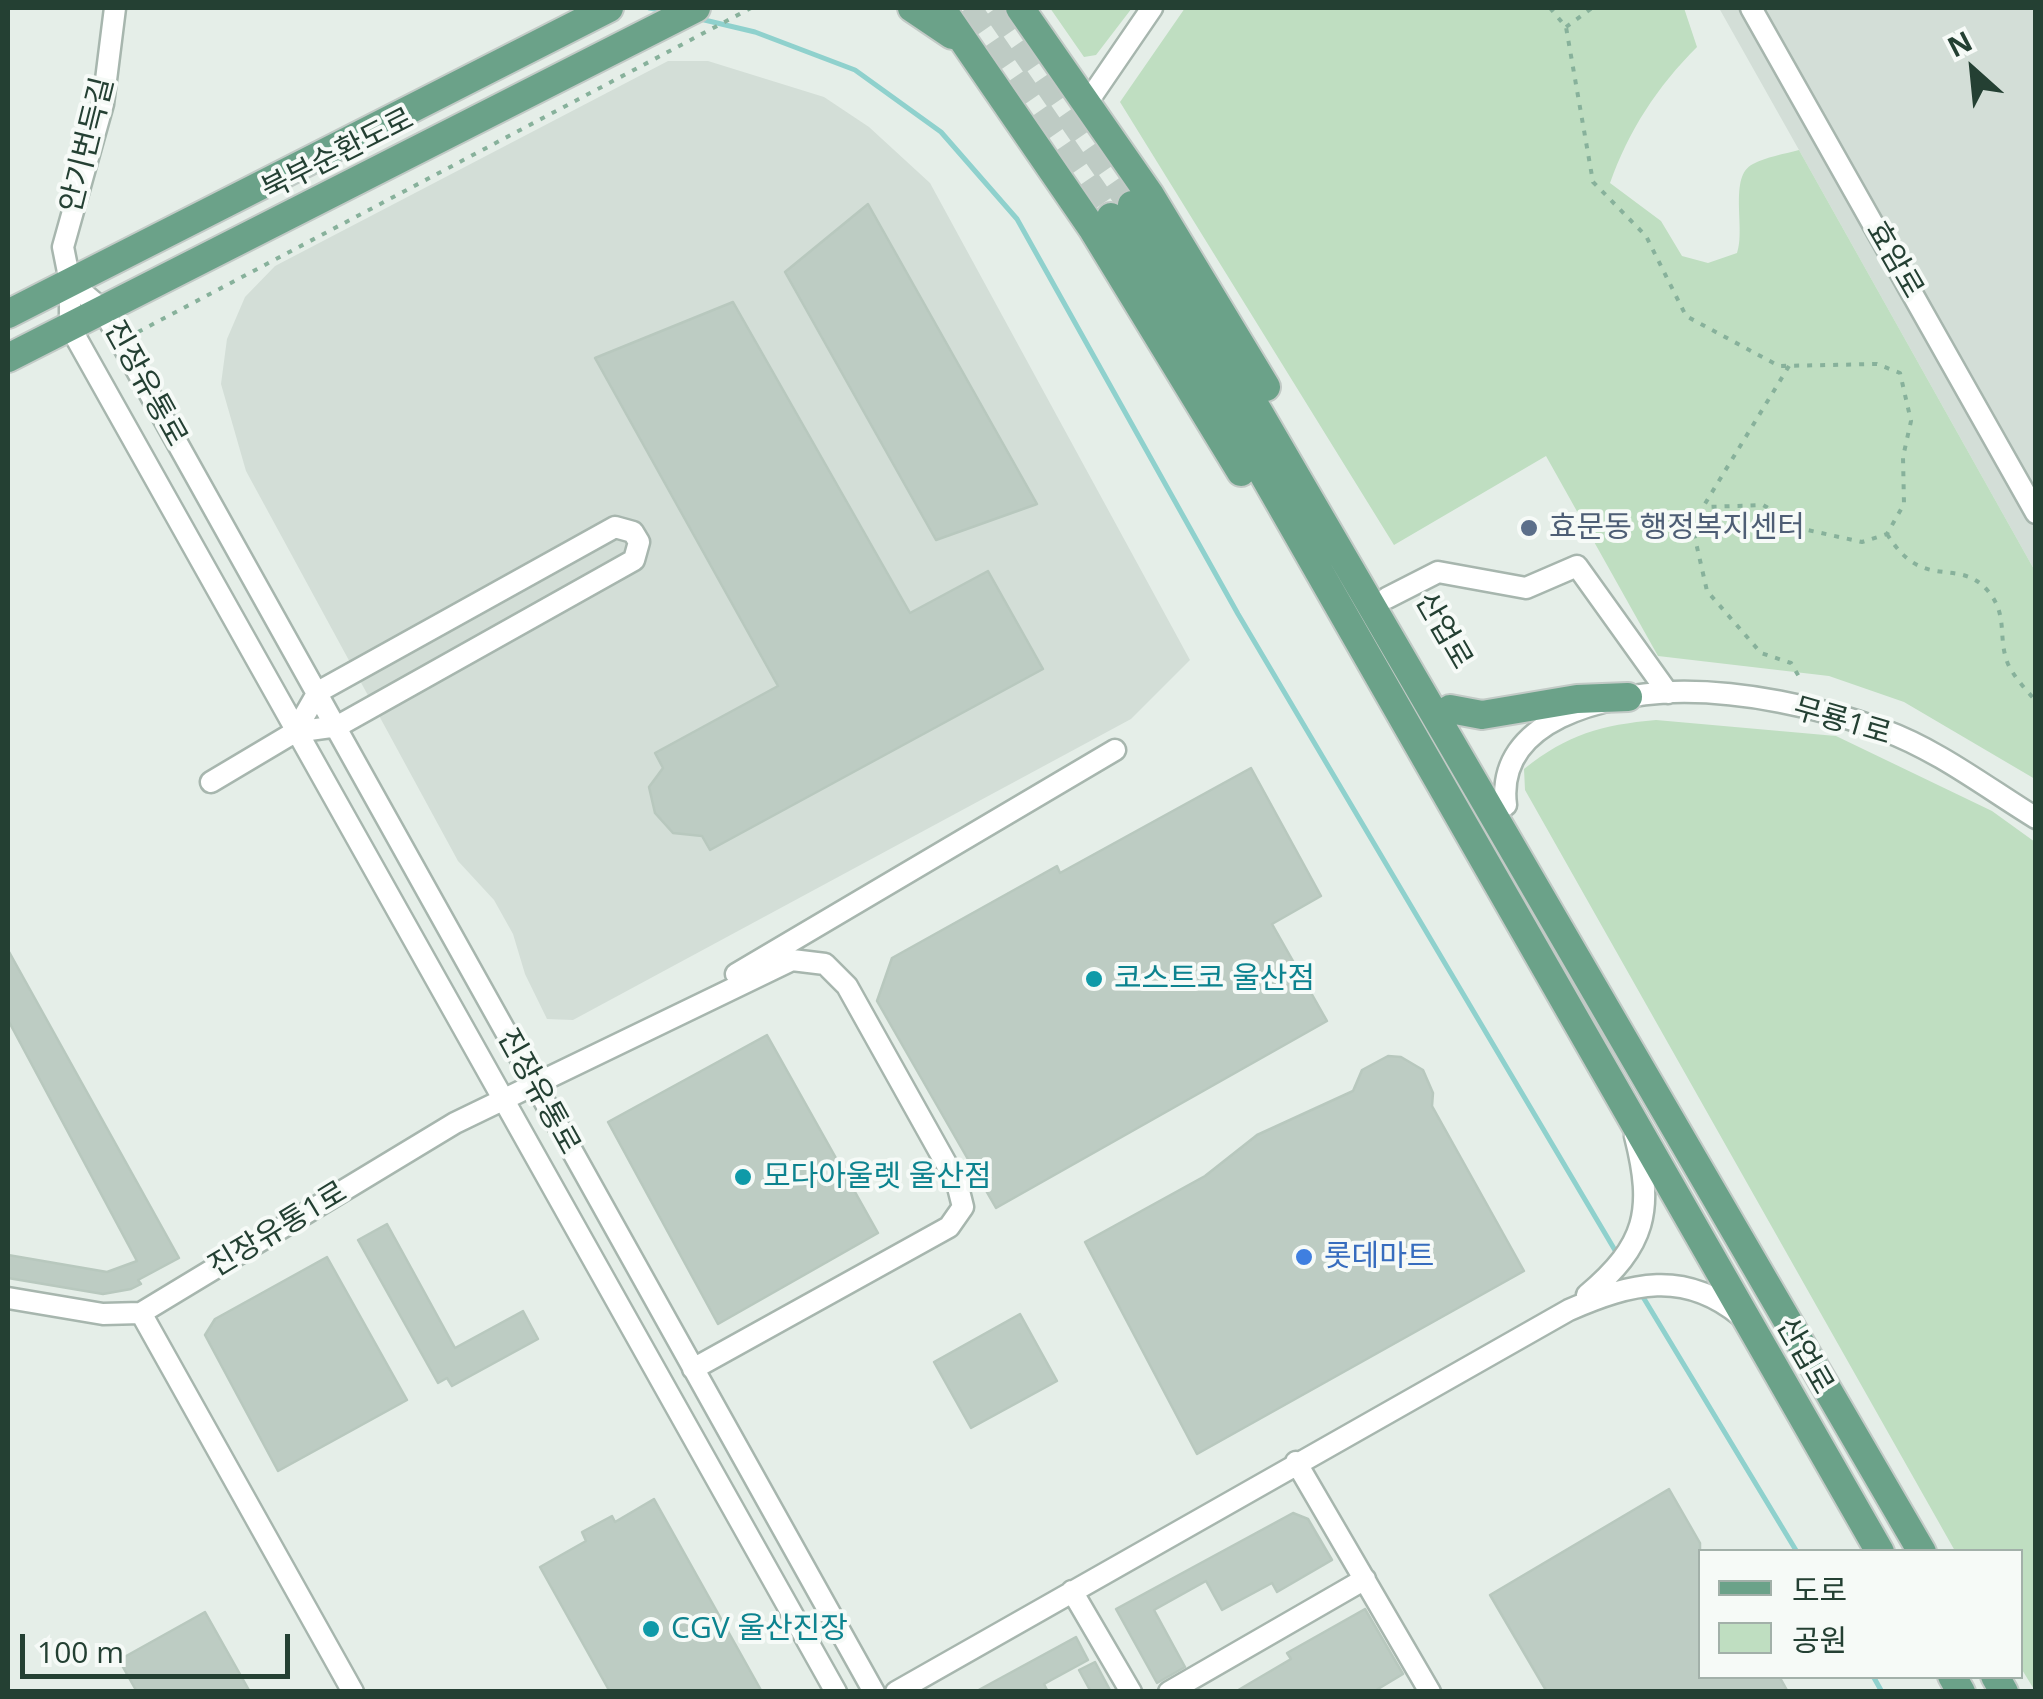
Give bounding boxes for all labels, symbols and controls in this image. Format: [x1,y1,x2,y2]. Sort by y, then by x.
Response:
north arrow [1923,20,2023,120]
text: N [1941,21,1978,65]
street label: 안기번득길 [54,74,122,216]
street label: 북부순환도로 [256,101,420,209]
street label: 효암로 [1858,215,1930,305]
street label: 진장유통로 [96,315,194,453]
place label: 효문동 행정복지센터 [1549,510,1805,546]
marker: 효문동 행정복지센터 [1518,517,1540,539]
street label: 산업로 [1407,586,1479,676]
street label: 무룡1로 [1789,691,1895,753]
place label: 코스트코 울산점 [1114,961,1315,997]
marker: 코스트코 울산점 [1083,968,1105,990]
street label: 진장유통로 [489,1023,587,1161]
place label: 모다아울렛 울산점 [763,1159,992,1195]
marker: 모다아울렛 울산점 [732,1166,754,1188]
street label: 진장유통1로 [202,1175,354,1285]
place label: 롯데마트 [1324,1239,1434,1275]
marker: 롯데마트 [1293,1246,1315,1268]
street label: 산업로 [1768,1311,1840,1401]
legend [1698,1549,2023,1679]
text: 도로 [1792,1569,1847,1610]
place label: CGV 울산진장 [671,1611,848,1647]
scale bar [25,1614,295,1676]
marker: CGV 울산진장 [640,1618,662,1640]
text: 공원 [1792,1619,1847,1660]
text: 100 m [37,1631,124,1672]

